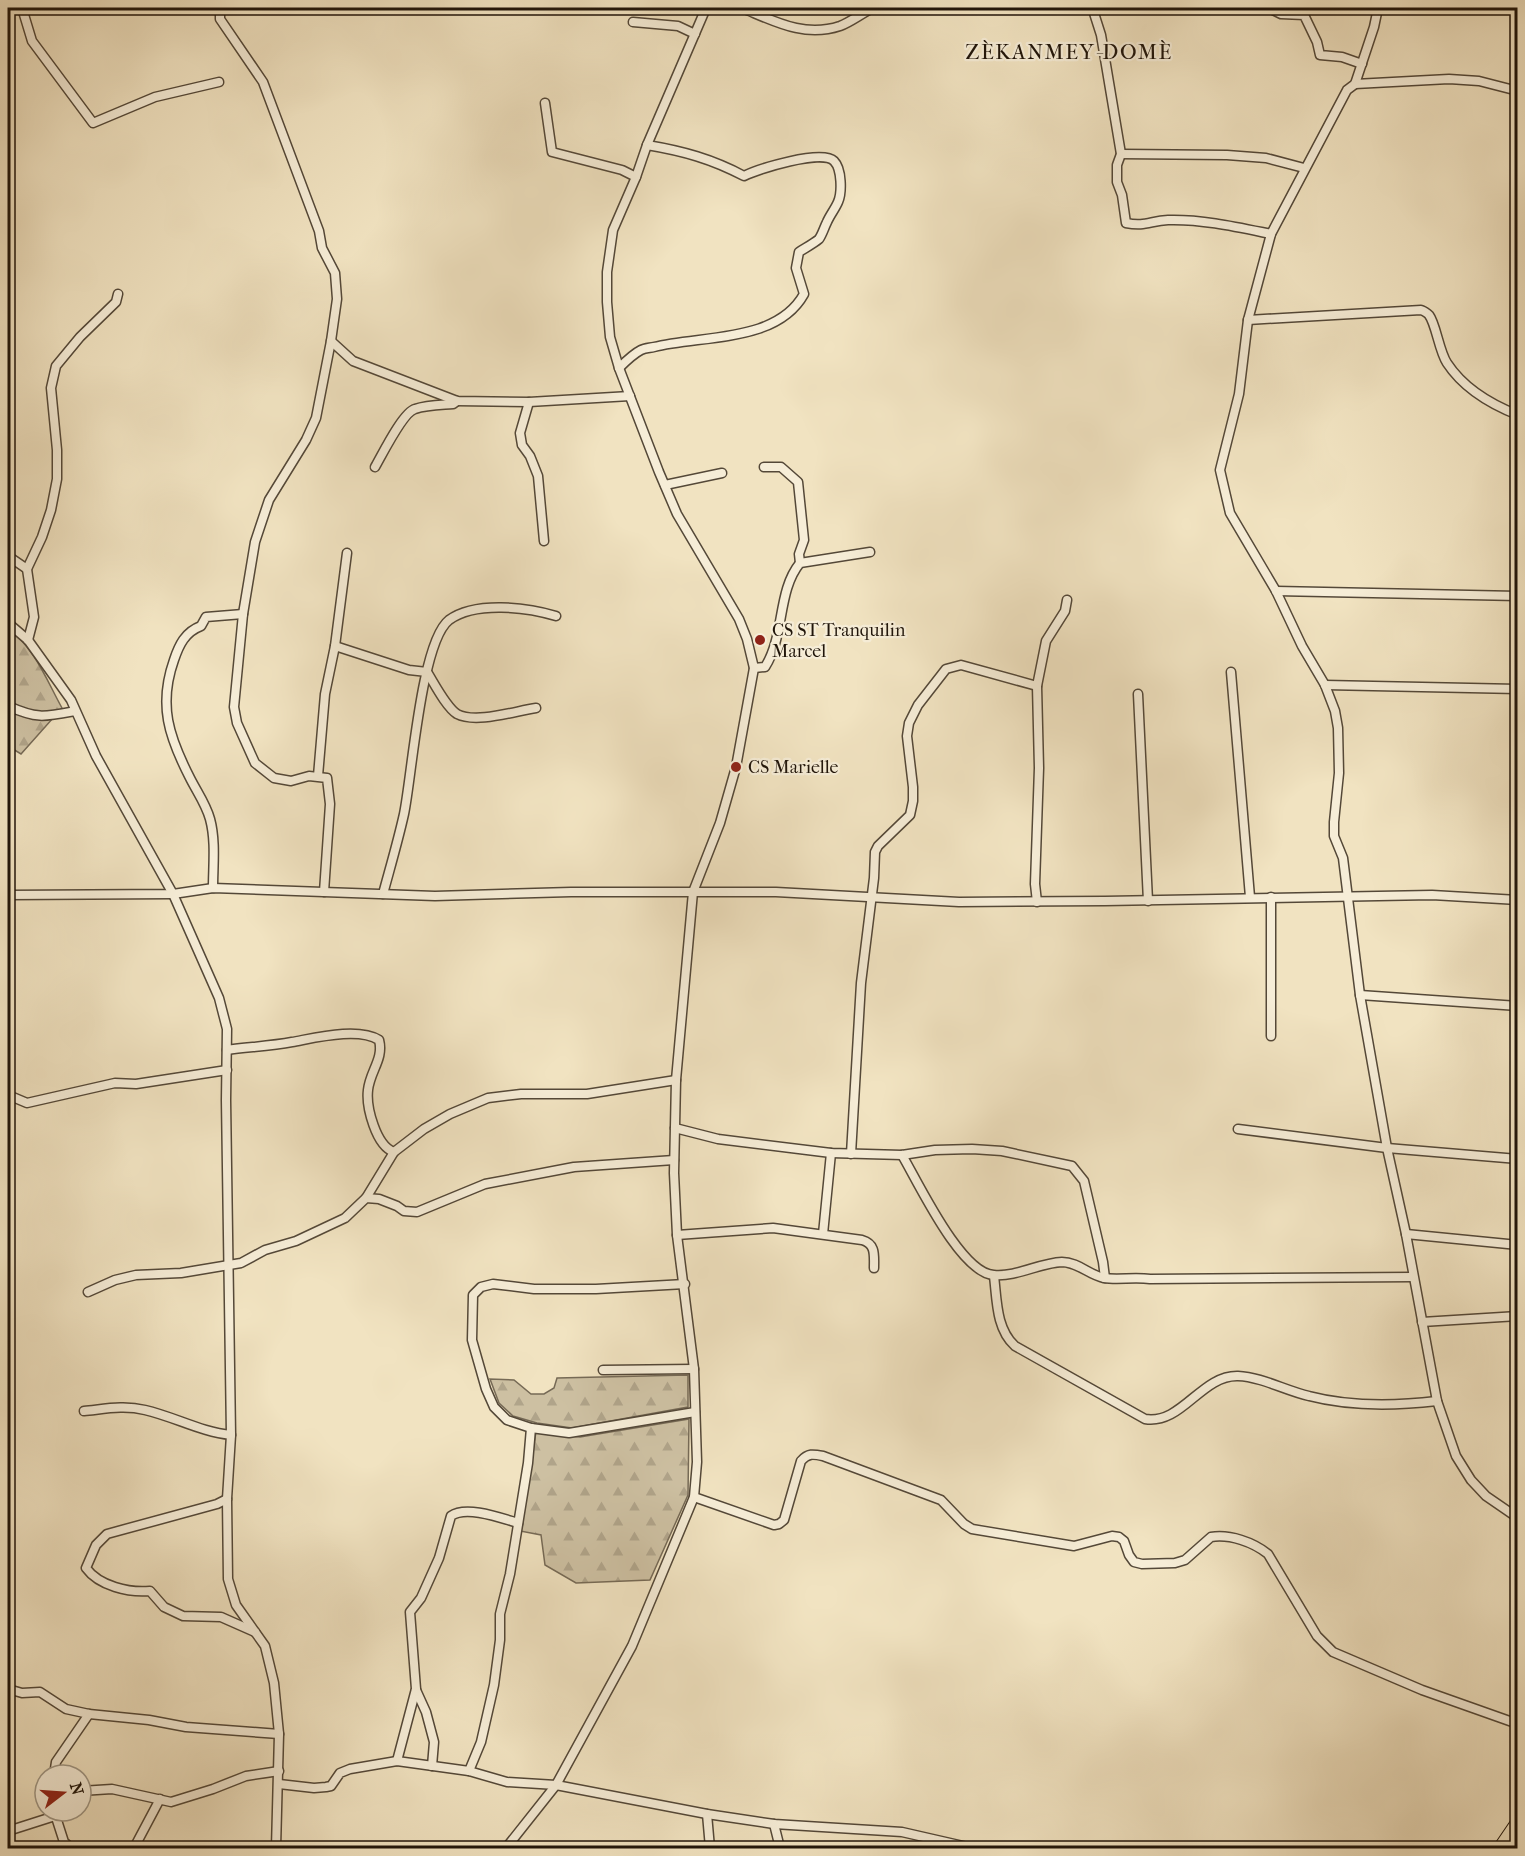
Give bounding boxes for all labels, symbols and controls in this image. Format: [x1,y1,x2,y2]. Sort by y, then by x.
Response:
district label: ZÈKANMEY-DOMÈ [965,40,1173,64]
place label: CS ST Tranquilin Marcel [772,620,906,662]
marker: CS ST Tranquilin Marcel [753,633,767,647]
place label: CS Marielle [748,757,839,778]
marker: CS Marielle [729,760,743,774]
north arrow [33,1763,93,1823]
text: N [66,1780,88,1798]

